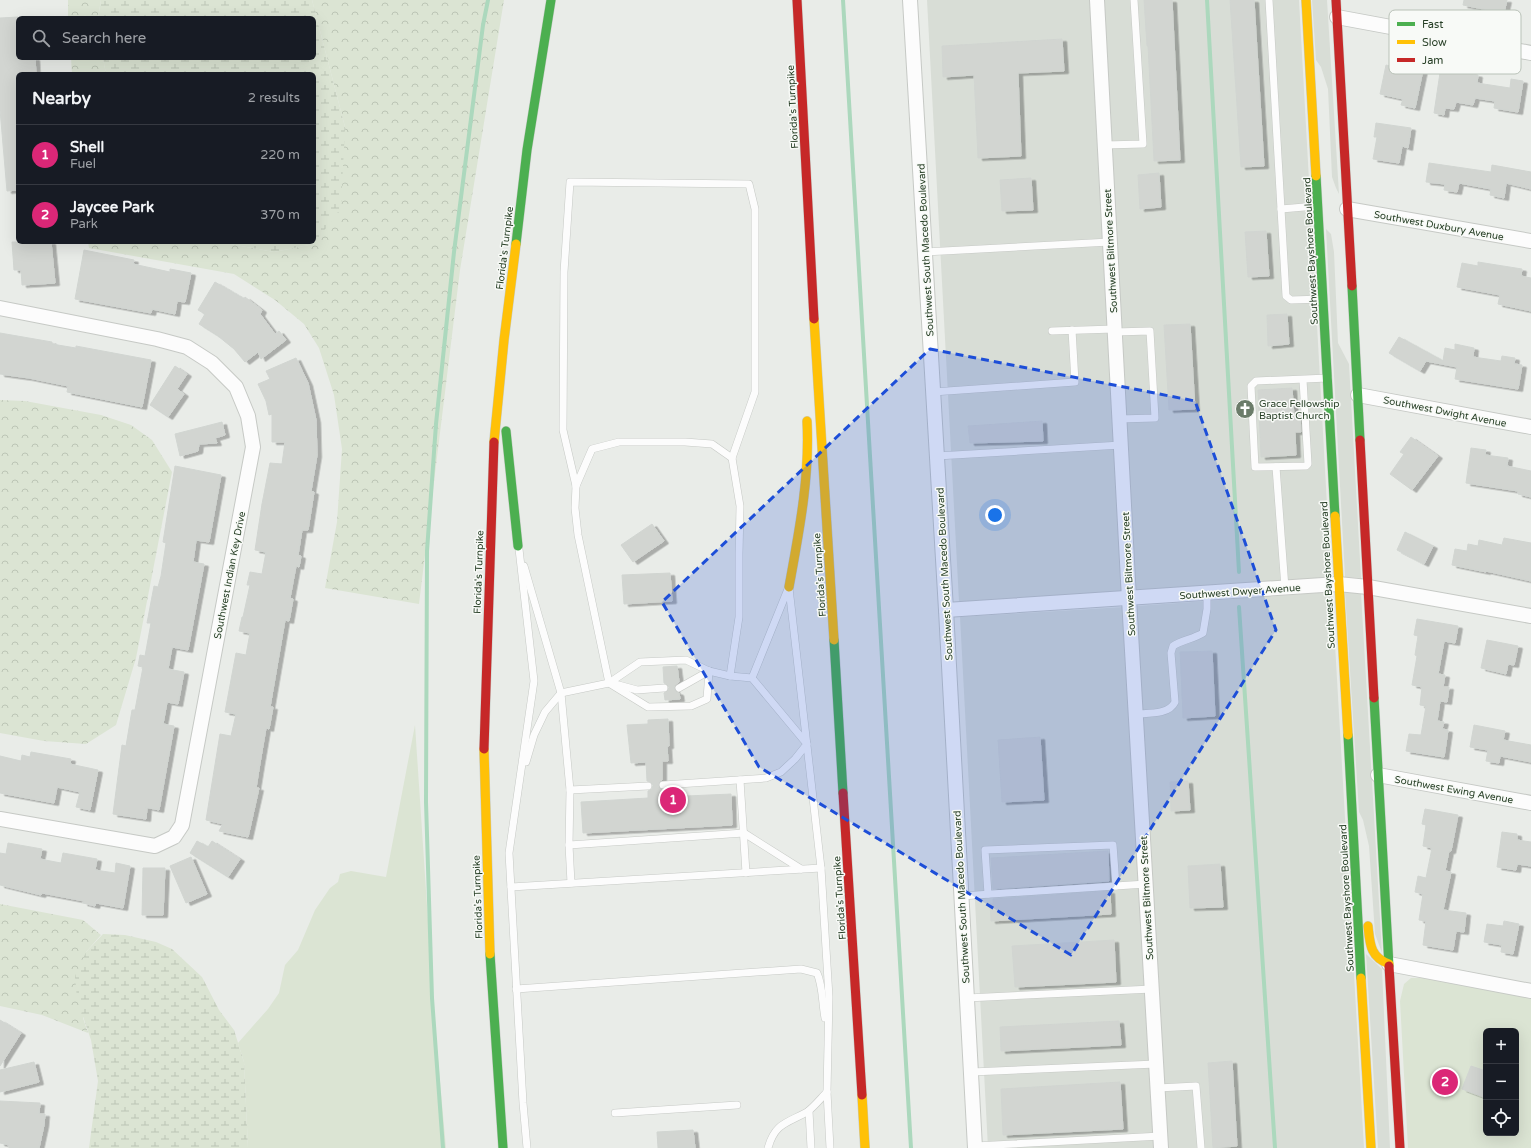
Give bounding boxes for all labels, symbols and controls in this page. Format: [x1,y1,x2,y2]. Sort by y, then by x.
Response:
legend [1389,10,1521,74]
search box [16,16,316,60]
text: Fast [1422,18,1443,31]
icon: search [30,27,52,49]
text: Search here [62,29,146,47]
text: Slow [1422,36,1447,49]
text: Jam [1422,54,1443,67]
street label: Florida's Turnpike [785,64,801,149]
text: Nearby [32,88,91,109]
text: 2 results [248,90,300,106]
text: Shell [70,138,104,156]
text: 1 [41,147,49,163]
text: 220 m [260,147,300,163]
text: Fuel [70,156,96,172]
street label: Southwest South Macedo Boulevard [915,163,937,337]
street label: Southwest Bayshore Boulevard [1301,177,1321,325]
street label: Southwest Biltmore Street [1102,188,1120,313]
text: Jaycee Park [70,198,154,216]
street label: Florida's Turnpike [494,205,516,290]
text: 2 [41,207,49,223]
text: 370 m [260,207,300,223]
street label: Southwest Duxbury Avenue [1373,209,1505,243]
text: Park [70,216,98,232]
street label: Southwest Dwight Avenue [1382,394,1508,430]
church icon: Grace Fellowship Baptist Church [1234,398,1256,420]
place label: Grace Fellowship Baptist Church [1259,398,1340,422]
street label: Southwest South Macedo Boulevard [934,487,956,661]
street label: Southwest Bayshore Boulevard [1318,501,1338,649]
your location [985,505,1005,525]
street label: Southwest Indian Key Drive [212,510,248,640]
street label: Southwest Biltmore Street [1120,511,1138,636]
street label: Florida's Turnpike [472,530,486,614]
street label: Florida's Turnpike [811,532,829,617]
street label: Southwest Dwyer Avenue [1179,582,1301,602]
street label: Southwest Ewing Avenue [1394,774,1514,806]
pin: 1 [660,785,686,815]
street label: Southwest South Macedo Boulevard [951,810,973,984]
street label: Southwest Bayshore Boulevard [1337,824,1357,972]
street label: Southwest Biltmore Street [1138,835,1156,960]
street label: Florida's Turnpike [471,855,485,939]
street label: Florida's Turnpike [831,855,849,940]
map controls [1483,1028,1519,1136]
button: + [1483,1028,1519,1064]
button: − [1483,1064,1519,1100]
pin: 2 [1432,1067,1458,1097]
button: locate [1483,1100,1519,1136]

